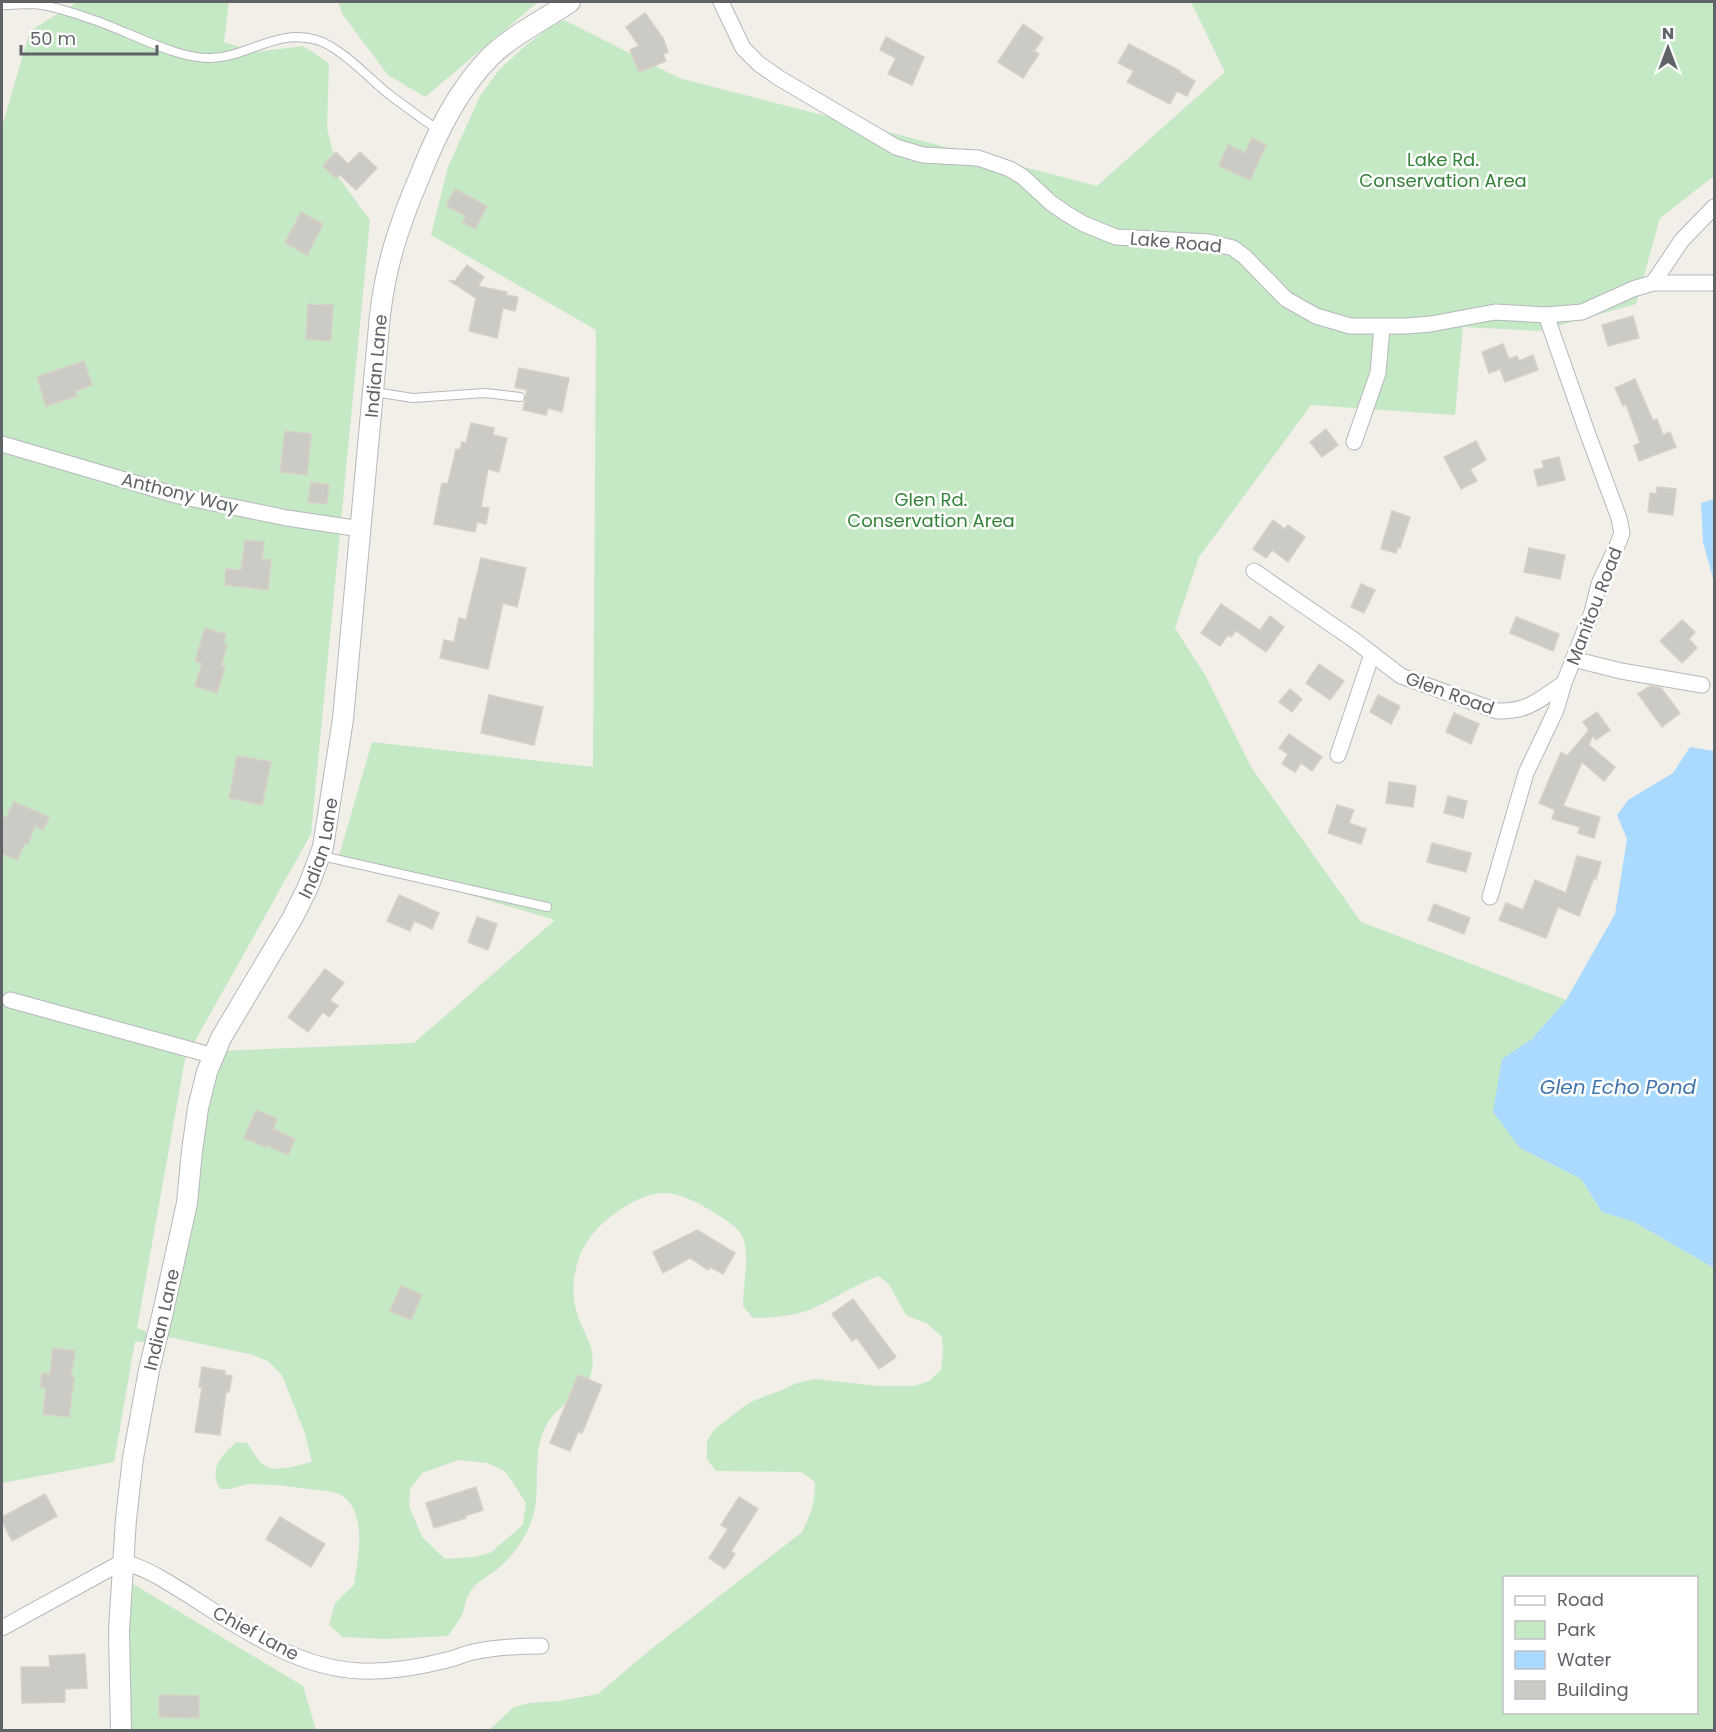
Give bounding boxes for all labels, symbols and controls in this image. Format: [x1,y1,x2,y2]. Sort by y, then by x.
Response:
scale bar [21,18,158,56]
north arrow [1638,18,1698,78]
text: N [1662,22,1674,45]
text: 50 m [30,26,76,51]
park label: Lake Rd. Conservation Area [1359,147,1527,193]
street label: Lake Road [1129,226,1223,258]
street label: Indian Lane [358,313,393,419]
street label: Anthony Way [119,466,241,520]
park label: Glen Rd. Conservation Area [847,487,1015,533]
street label: Manitou Road [1560,543,1628,669]
street label: Glen Road [1402,665,1498,721]
street label: Indian Lane [292,796,343,903]
water label: Glen Echo Pond [1540,1073,1697,1101]
street label: Indian Lane [137,1266,185,1373]
legend [1503,1576,1698,1714]
text: Road [1557,1587,1604,1612]
street label: Chief Lane [208,1600,304,1666]
text: Park [1557,1617,1596,1642]
text: Water [1557,1647,1611,1672]
text: Building [1557,1677,1629,1702]

